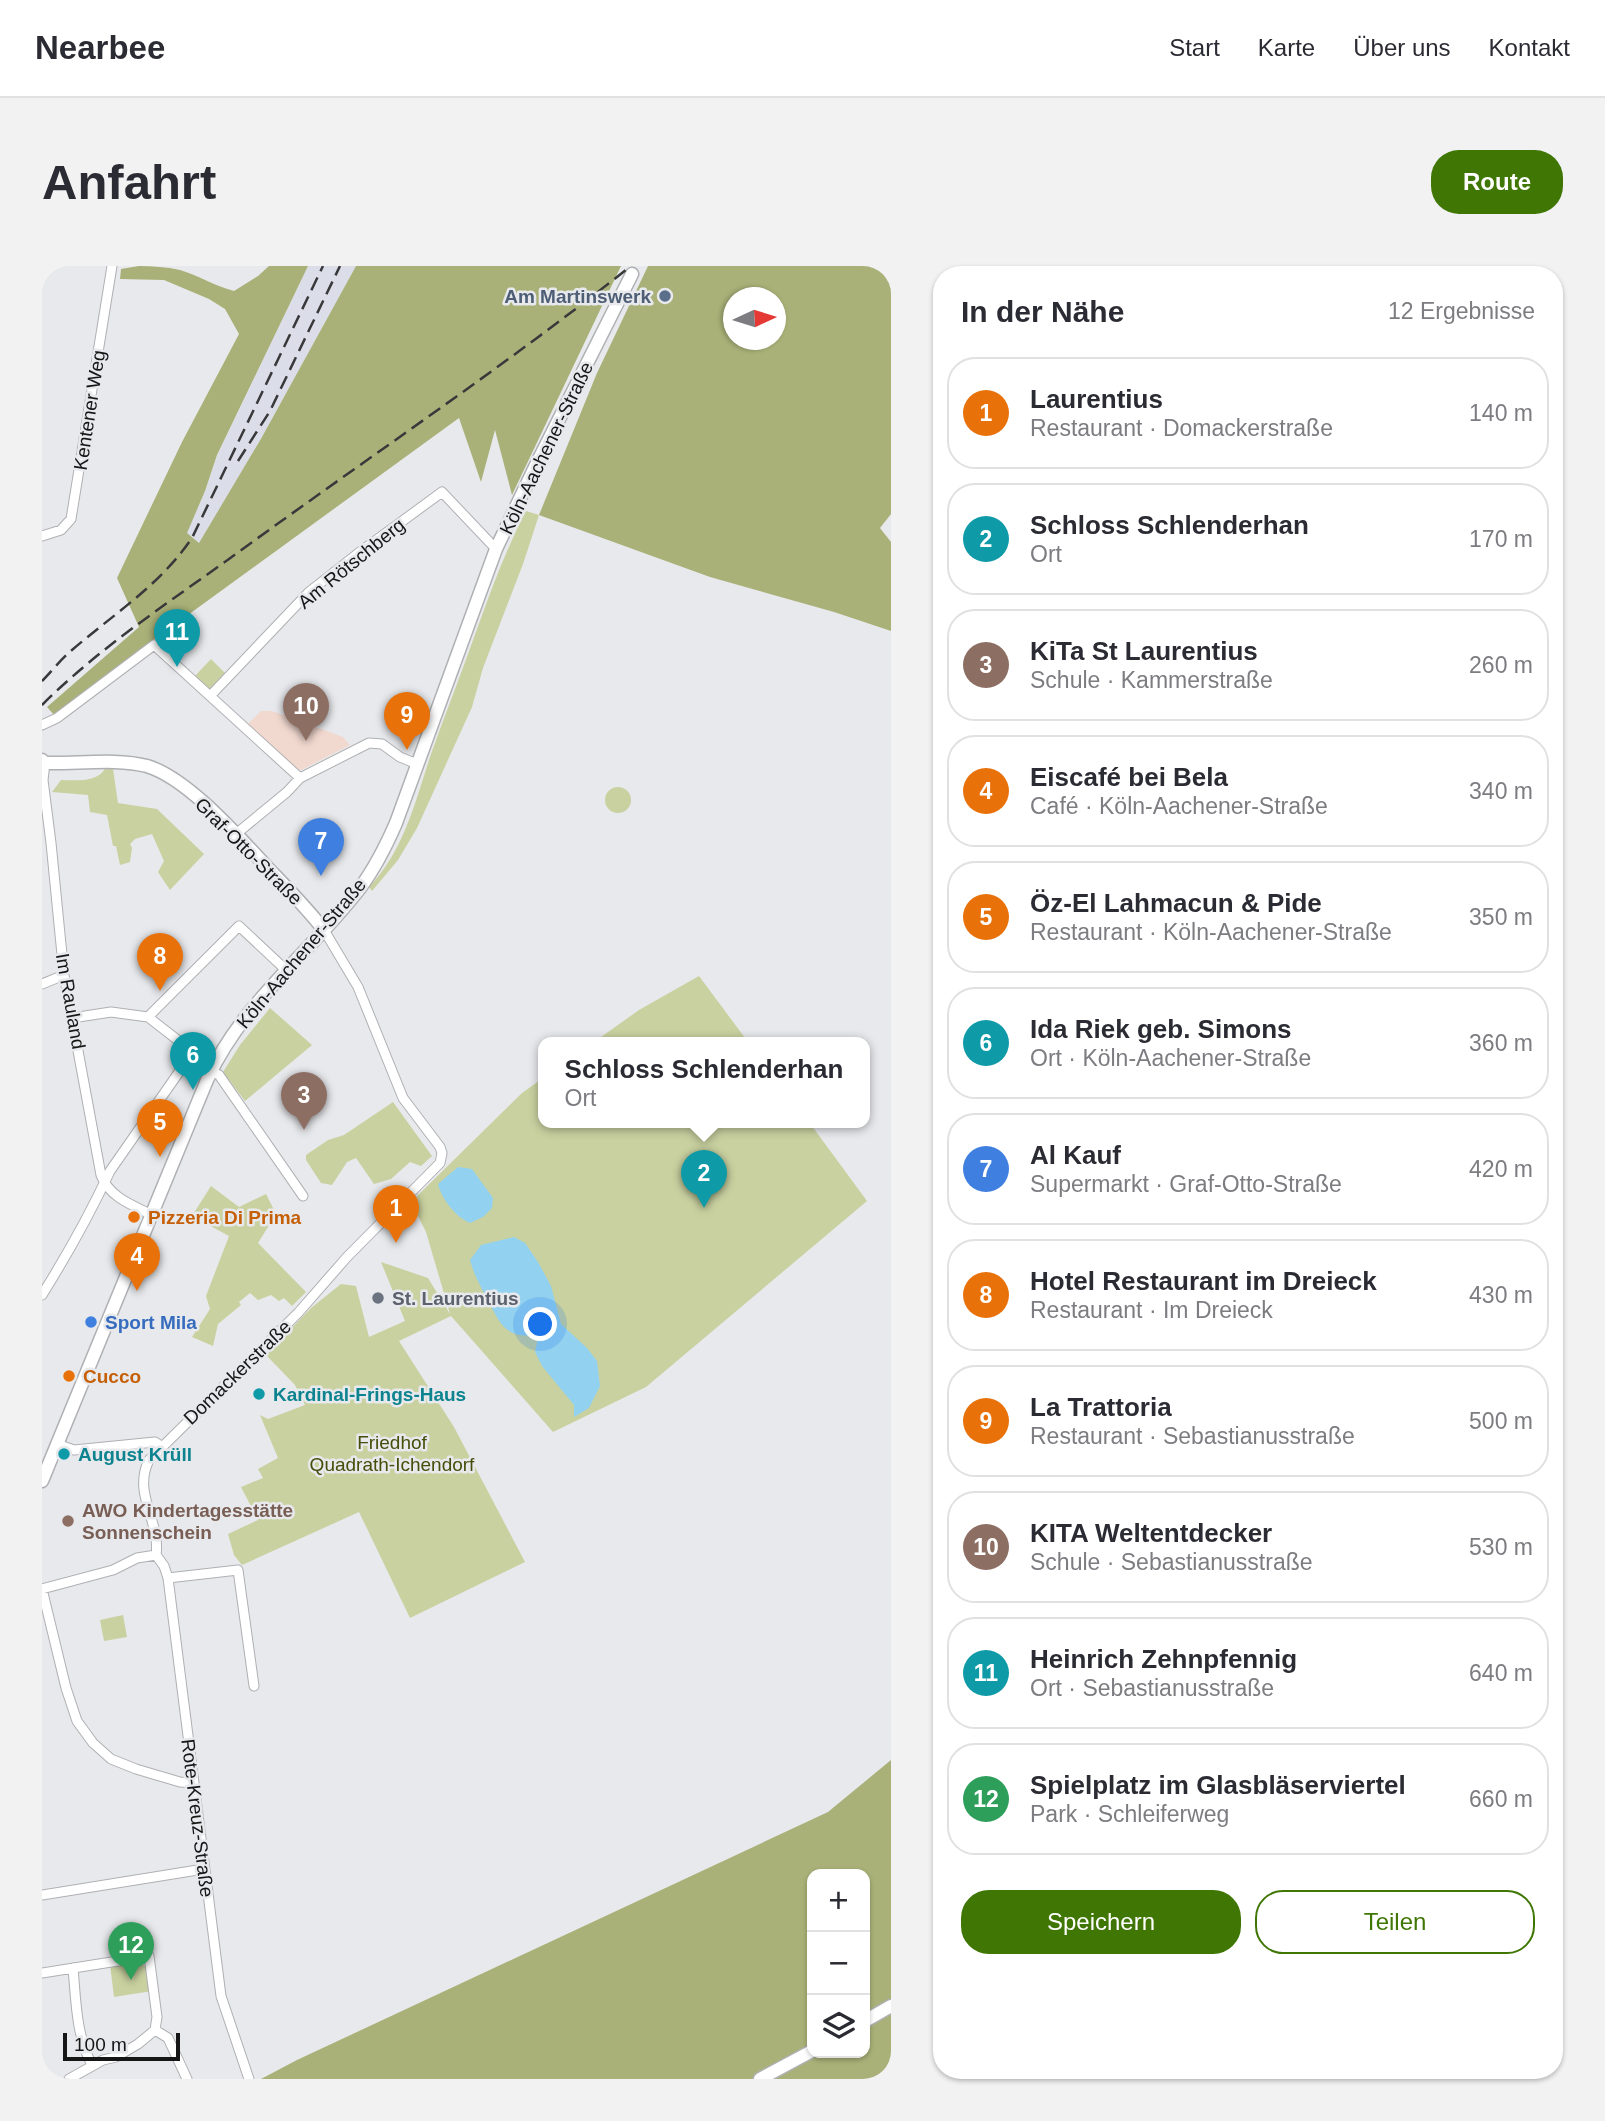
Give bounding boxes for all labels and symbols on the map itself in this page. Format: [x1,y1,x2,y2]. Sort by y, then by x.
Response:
place label: Am Martinswerk [504,286,651,307]
north arrow [723,287,786,350]
marker: Am Martinswerk [657,288,673,304]
street label: Kentener Weg [70,349,109,472]
street label: Köln-Aachener-Straße [496,359,597,538]
street label: Am Rötschberg [294,514,409,613]
pin: 11 [154,609,200,667]
pin: 10 [283,683,329,741]
pin: 9 [384,692,430,750]
street label: Graf-Otto-Straße [191,794,306,909]
pin: 7 [298,818,344,876]
street label: Köln-Aachener-Straße [233,874,370,1032]
pin: 8 [137,933,183,991]
street label: Im Rauland [52,951,89,1051]
pin: 6 [170,1032,216,1090]
pin: 3 [281,1072,327,1130]
pin: 5 [137,1099,183,1157]
pin: 2 [681,1150,727,1208]
pin: 1 [373,1185,419,1243]
place label: Pizzeria Di Prima [148,1207,302,1228]
marker: Pizzeria Di Prima [126,1209,142,1225]
pin: 4 [114,1233,160,1291]
place label: St. Laurentius [392,1288,519,1309]
marker: St. Laurentius [370,1290,386,1306]
your location [523,1307,557,1341]
place label: Sport Mila [105,1312,197,1333]
marker: Sport Mila [83,1314,99,1330]
street label: Domackerstraße [180,1316,295,1429]
place label: Cucco [83,1366,141,1387]
marker: Cucco [61,1368,77,1384]
place label: Kardinal-Frings-Haus [273,1384,466,1405]
marker: Kardinal-Frings-Haus [251,1386,267,1402]
park label: Friedhof Quadrath-Ichendorf [310,1432,475,1475]
place label: August Krüll [78,1444,192,1465]
marker: August Krüll [56,1446,72,1462]
place label: AWO Kindertagesstätte Sonnenschein [82,1500,293,1543]
marker: AWO Kindertagesstätte Sonnenschein [60,1513,76,1529]
street label: Rote-Kreuz-Straße [177,1738,218,1898]
pin: 12 [108,1922,154,1980]
scale bar [63,2030,180,2062]

